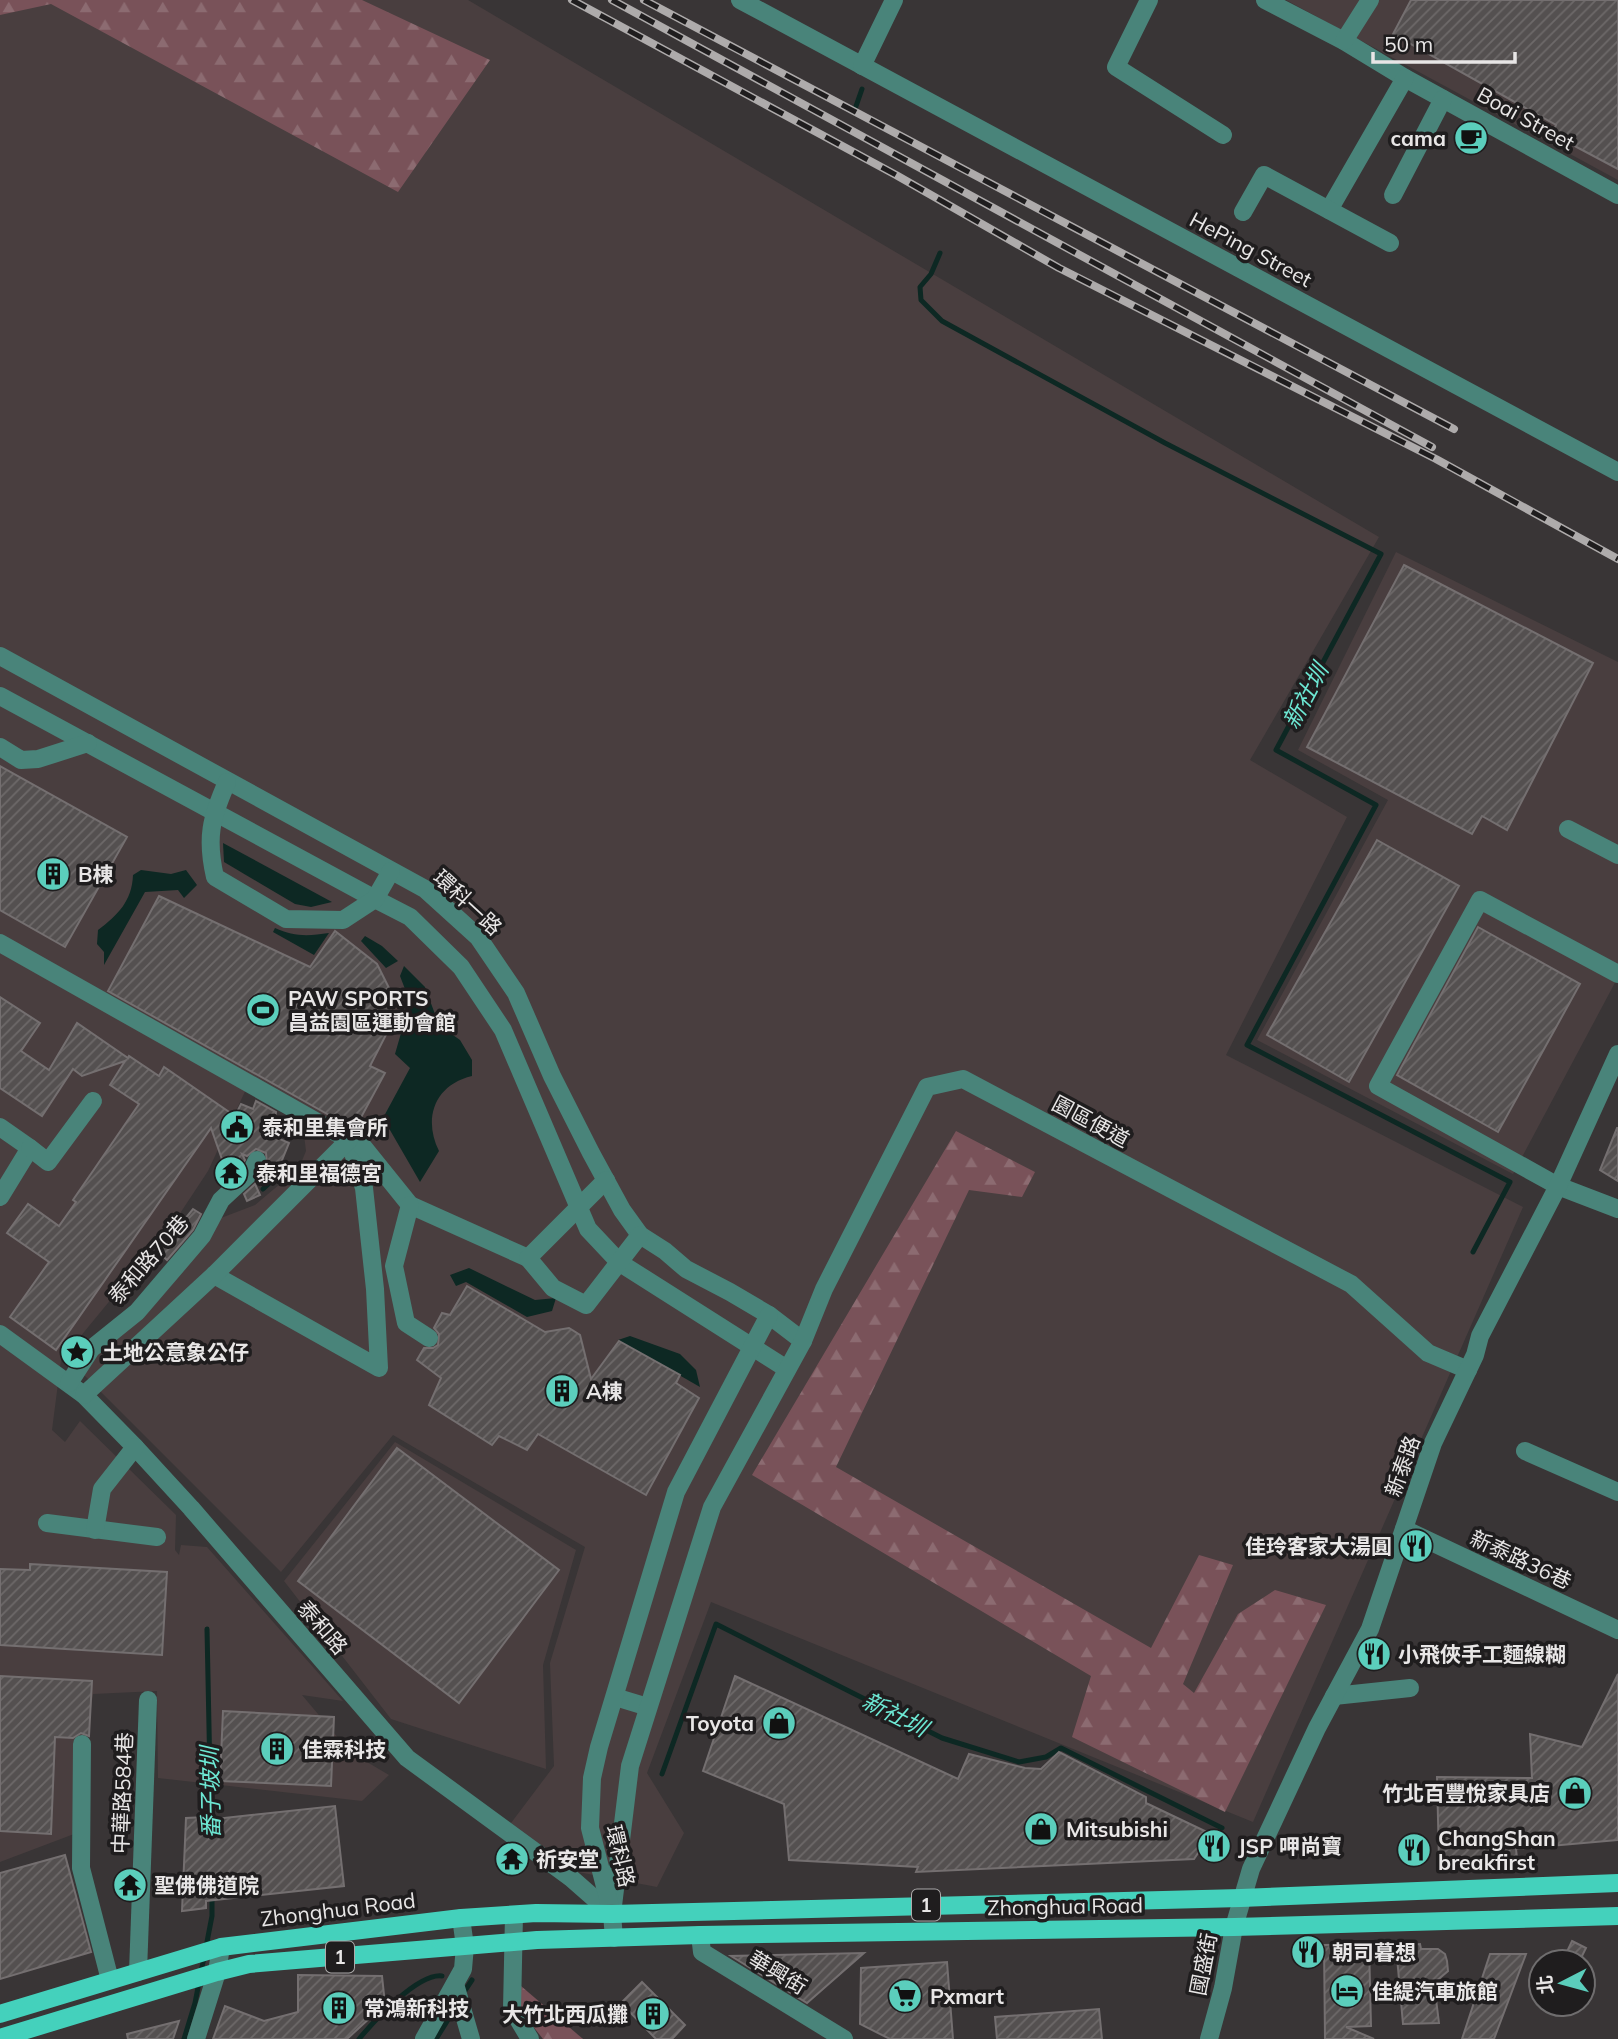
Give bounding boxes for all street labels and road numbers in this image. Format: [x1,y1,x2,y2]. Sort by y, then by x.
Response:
street label: Boai Street [1473,81,1579,155]
street label: HePing Street [1185,206,1317,292]
street label: 環科一路 [428,864,508,940]
street label: 園區便道 [1048,1090,1134,1152]
street label: 泰和路70巷 [102,1209,194,1309]
street label: 新泰路 [1379,1432,1425,1500]
street label: 新泰路36巷 [1466,1524,1576,1594]
street label: 泰和路 [293,1595,353,1659]
street label: 中華路584巷 [107,1732,137,1854]
street label: 環科路 [601,1822,641,1890]
street label: Zhonghua Road [259,1887,417,1931]
road number: 1 [912,1890,940,1921]
street label: Zhonghua Road [987,1892,1143,1920]
street label: 國盛街 [1184,1931,1222,1997]
road number: 1 [326,1941,354,1972]
street label: 華興街 [744,1945,812,1999]

